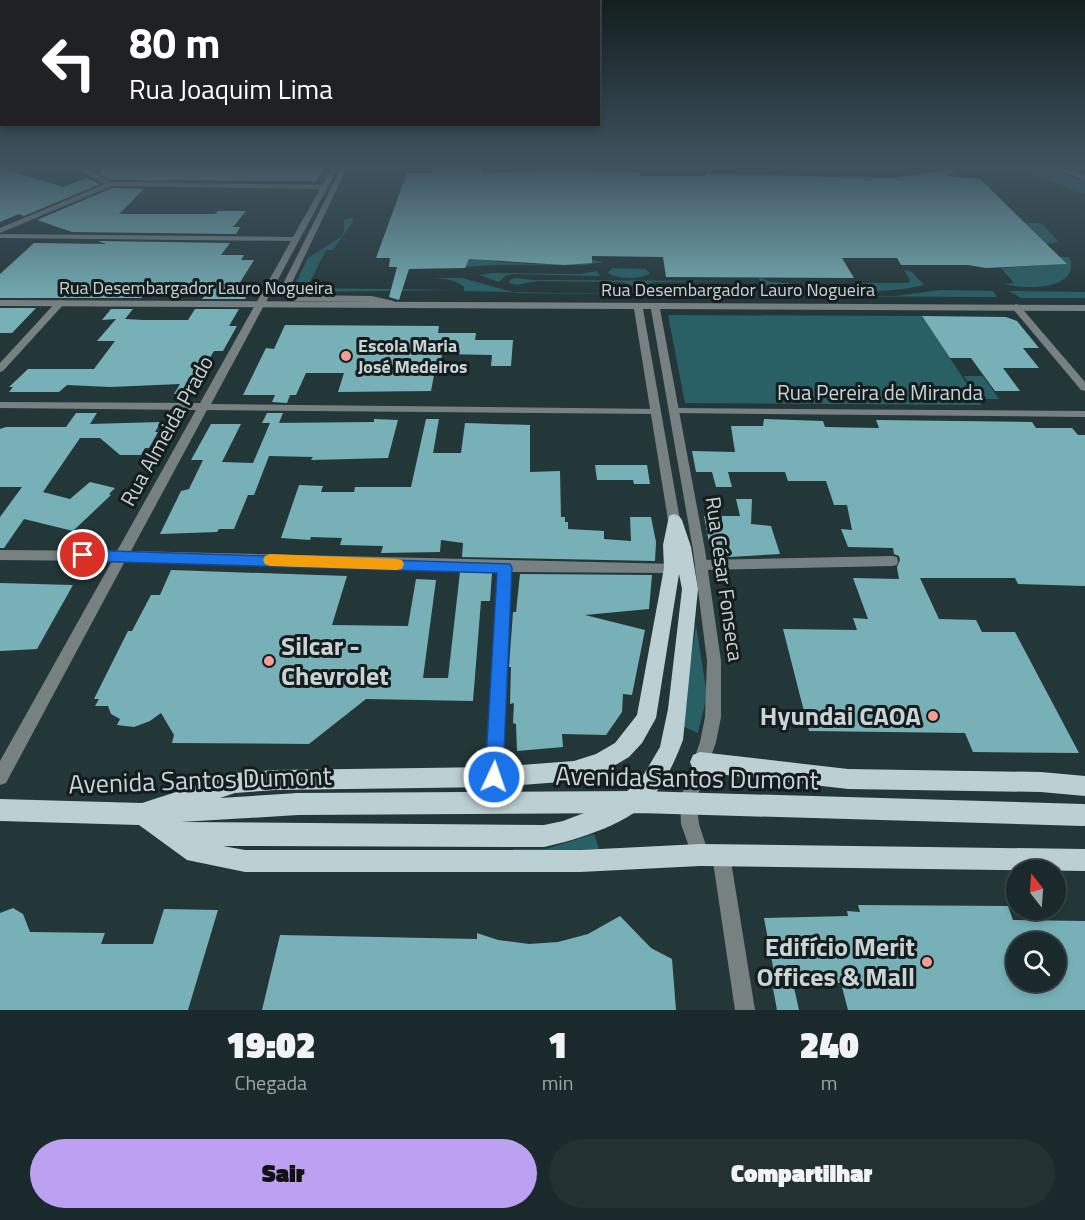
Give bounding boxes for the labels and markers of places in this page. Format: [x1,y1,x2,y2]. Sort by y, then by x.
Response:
place label: Escola Maria José Medeiros [358,332,468,380]
marker: Escola Maria José Medeiros [339,349,353,363]
pin [57,529,108,580]
place label: Silcar - Chevrolet [281,626,389,695]
marker: Silcar - Chevrolet [262,654,276,668]
place label: Hyundai CAOA [760,696,921,735]
marker: Hyundai CAOA [926,709,940,723]
place label: Edifício Merit Offices & Mall [756,927,915,996]
marker: Edifício Merit Offices & Mall [920,955,934,969]

